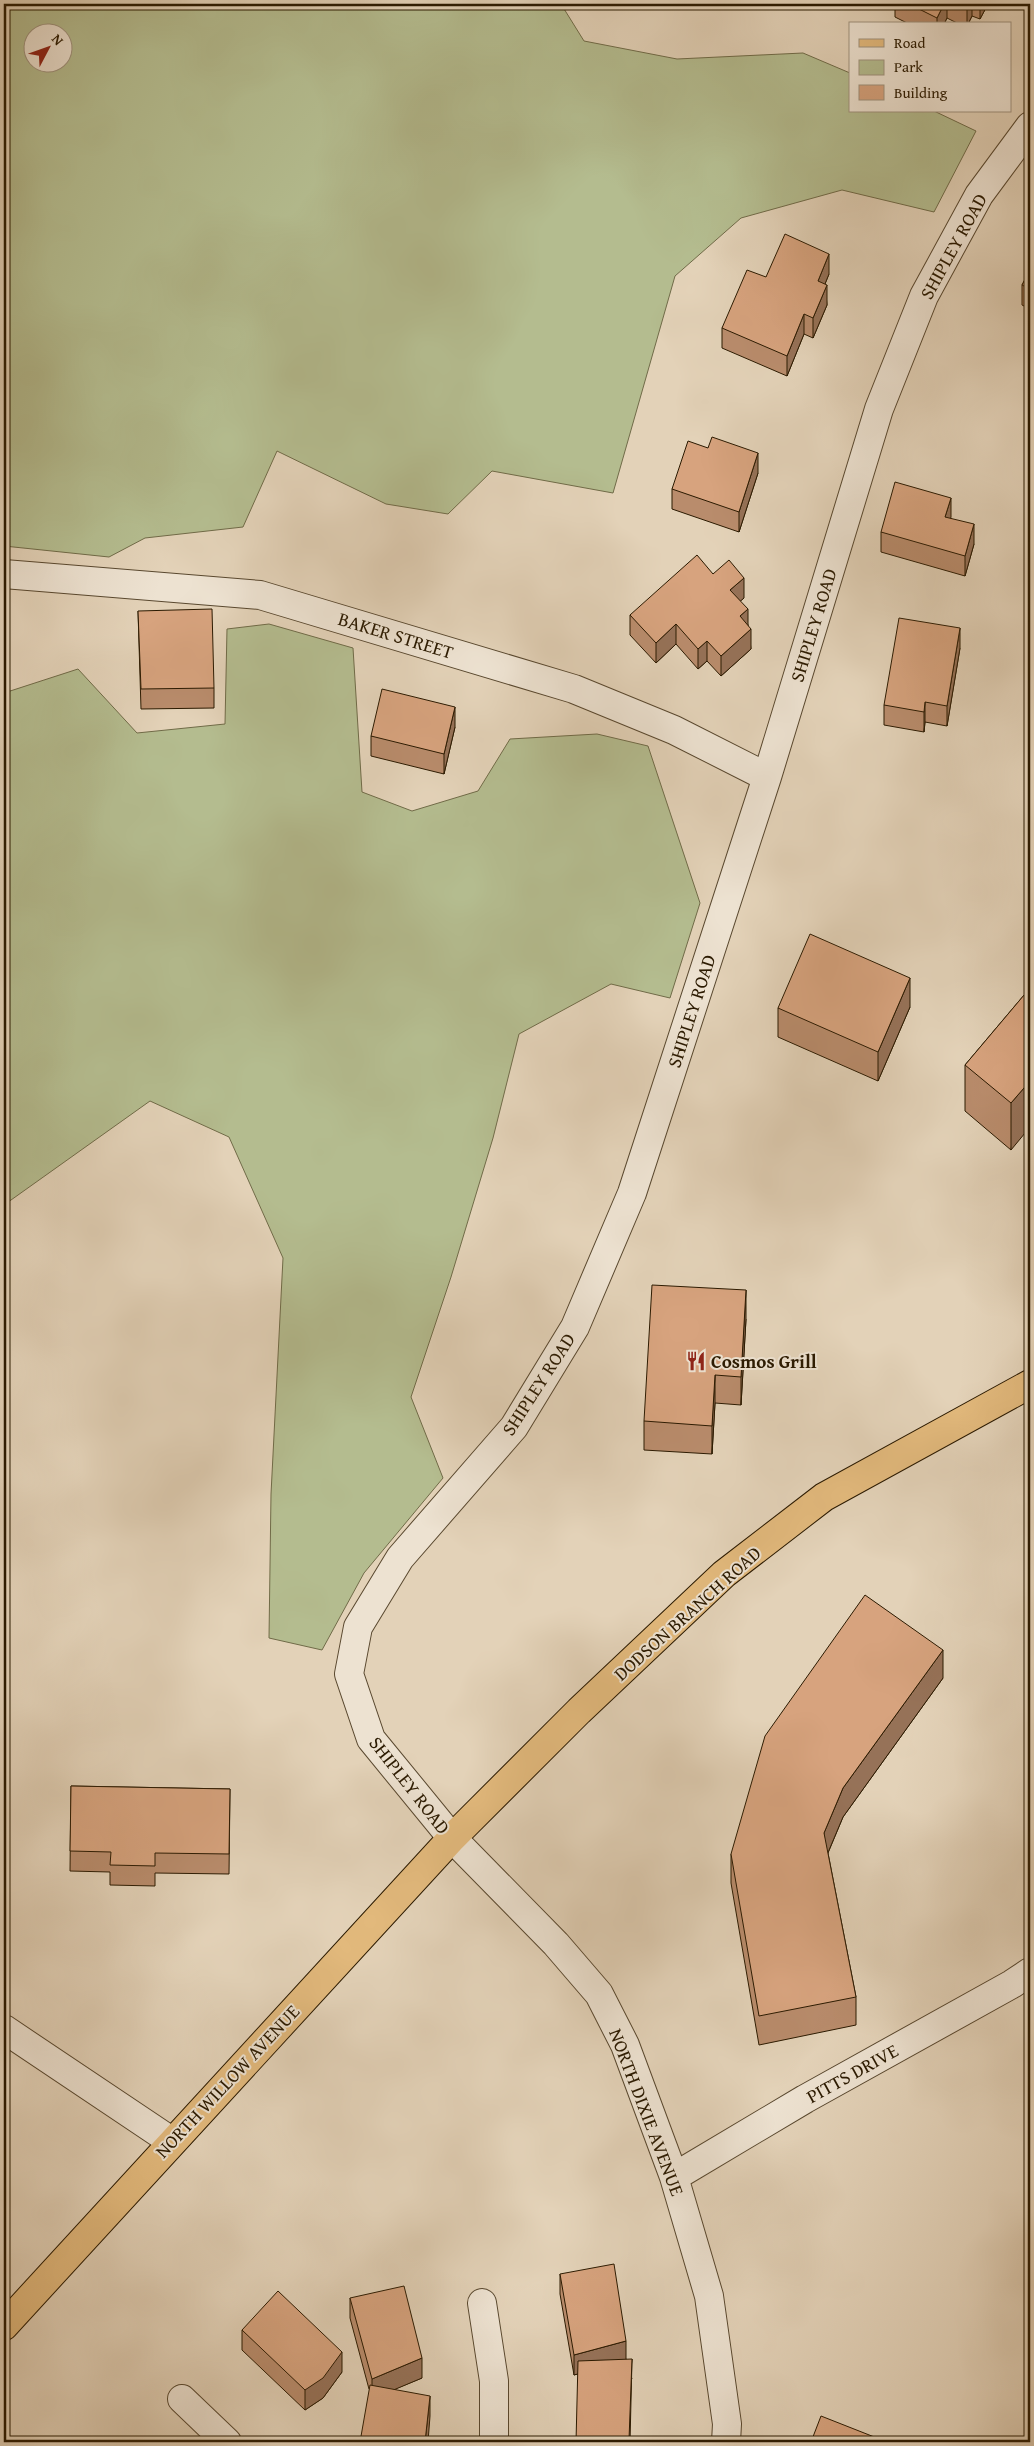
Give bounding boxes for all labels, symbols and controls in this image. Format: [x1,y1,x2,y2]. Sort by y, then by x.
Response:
north arrow [22,22,72,72]
legend [849,22,1012,112]
text: N [47,29,69,50]
text: Road [894,32,925,53]
text: Park [894,56,923,77]
text: Building [894,82,948,103]
street label: SHIPLEY ROAD [912,188,994,304]
street label: SHIPLEY ROAD [782,565,844,685]
street label: BAKER STREET [335,604,457,666]
street label: SHIPLEY ROAD [660,951,722,1071]
street label: SHIPLEY ROAD [494,1327,582,1441]
place label: Cosmos Grill [711,1347,817,1375]
restaurant icon: Cosmos Grill [685,1350,707,1372]
street label: DODSON BRANCH ROAD [607,1539,767,1687]
street label: SHIPLEY ROAD [363,1730,457,1840]
street label: NORTH WILLOW AVENUE [148,1998,306,2164]
street label: NORTH DIXIE AVENUE [602,2024,692,2200]
street label: PITTS DRIVE [801,2036,903,2110]

